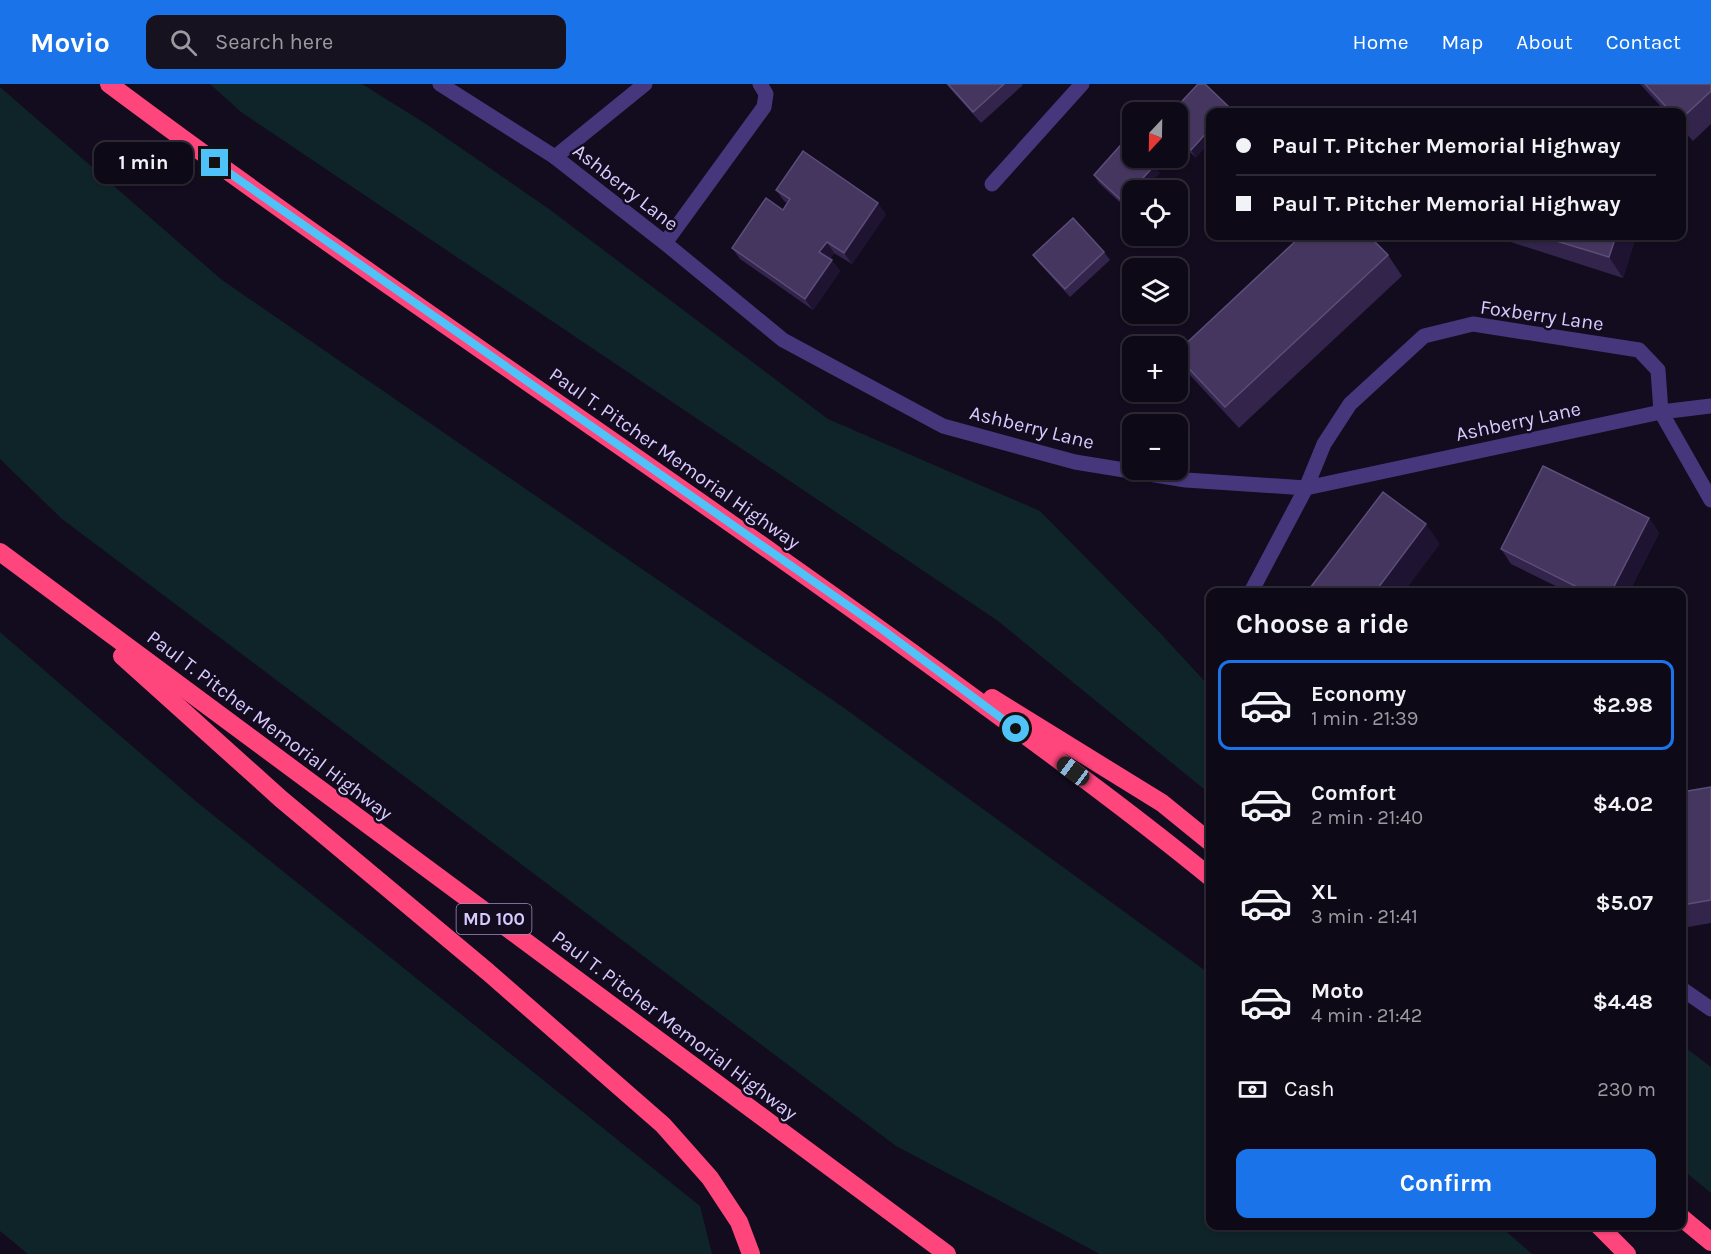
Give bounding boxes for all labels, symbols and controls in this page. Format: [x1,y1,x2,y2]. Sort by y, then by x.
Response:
search box [146,15,566,69]
text: Movio [30,26,110,59]
icon: search [167,26,200,59]
text: Search here [215,29,333,55]
text: Home [1353,30,1409,54]
text: Map [1442,30,1483,54]
text: About [1516,30,1573,54]
text: Contact [1606,30,1681,54]
north arrow [1122,102,1188,168]
map controls [1122,102,1188,480]
text: Paul T. Pitcher Memorial Highway [1272,133,1621,159]
street label: Ashberry Lane [568,139,683,236]
callout: 1 min [95,142,194,184]
route end [201,149,228,176]
text: 1 min [118,151,169,174]
button: locate [1122,180,1188,246]
text: Paul T. Pitcher Memorial Highway [1272,191,1621,217]
button: layers [1122,258,1188,324]
street label: Foxberry Lane [1479,295,1605,336]
button: + [1122,336,1188,402]
street label: Paul T. Pitcher Memorial Highway [545,363,805,554]
street label: Ashberry Lane [1453,397,1583,446]
street label: Ashberry Lane [967,401,1096,454]
button: − [1122,414,1188,480]
text: Choose a ride [1236,608,1409,640]
street label: Paul T. Pitcher Memorial Highway [143,626,397,825]
icon: car [1239,678,1293,732]
text: Economy [1311,681,1406,707]
text: $2.98 [1592,692,1653,718]
text: 1 min · 21:39 [1311,707,1418,730]
route start [1002,715,1029,742]
car [1053,753,1093,789]
icon: car [1239,777,1293,831]
text: Comfort [1311,780,1396,806]
text: $4.02 [1593,791,1653,817]
text: 2 min · 21:40 [1311,806,1423,829]
icon: car [1239,876,1293,930]
text: XL [1311,879,1337,905]
text: $5.07 [1595,890,1653,916]
road number: MD 100 [456,904,532,934]
text: 3 min · 21:41 [1311,905,1418,928]
street label: Paul T. Pitcher Memorial Highway [548,926,802,1125]
icon: car [1239,975,1293,1029]
text: Moto [1311,978,1364,1004]
text: $4.48 [1593,989,1653,1015]
text: 4 min · 21:42 [1311,1004,1422,1027]
icon: cash [1236,1073,1269,1106]
text: Cash [1284,1076,1334,1102]
text: 230 m [1597,1078,1656,1101]
button: Confirm [1236,1149,1656,1218]

